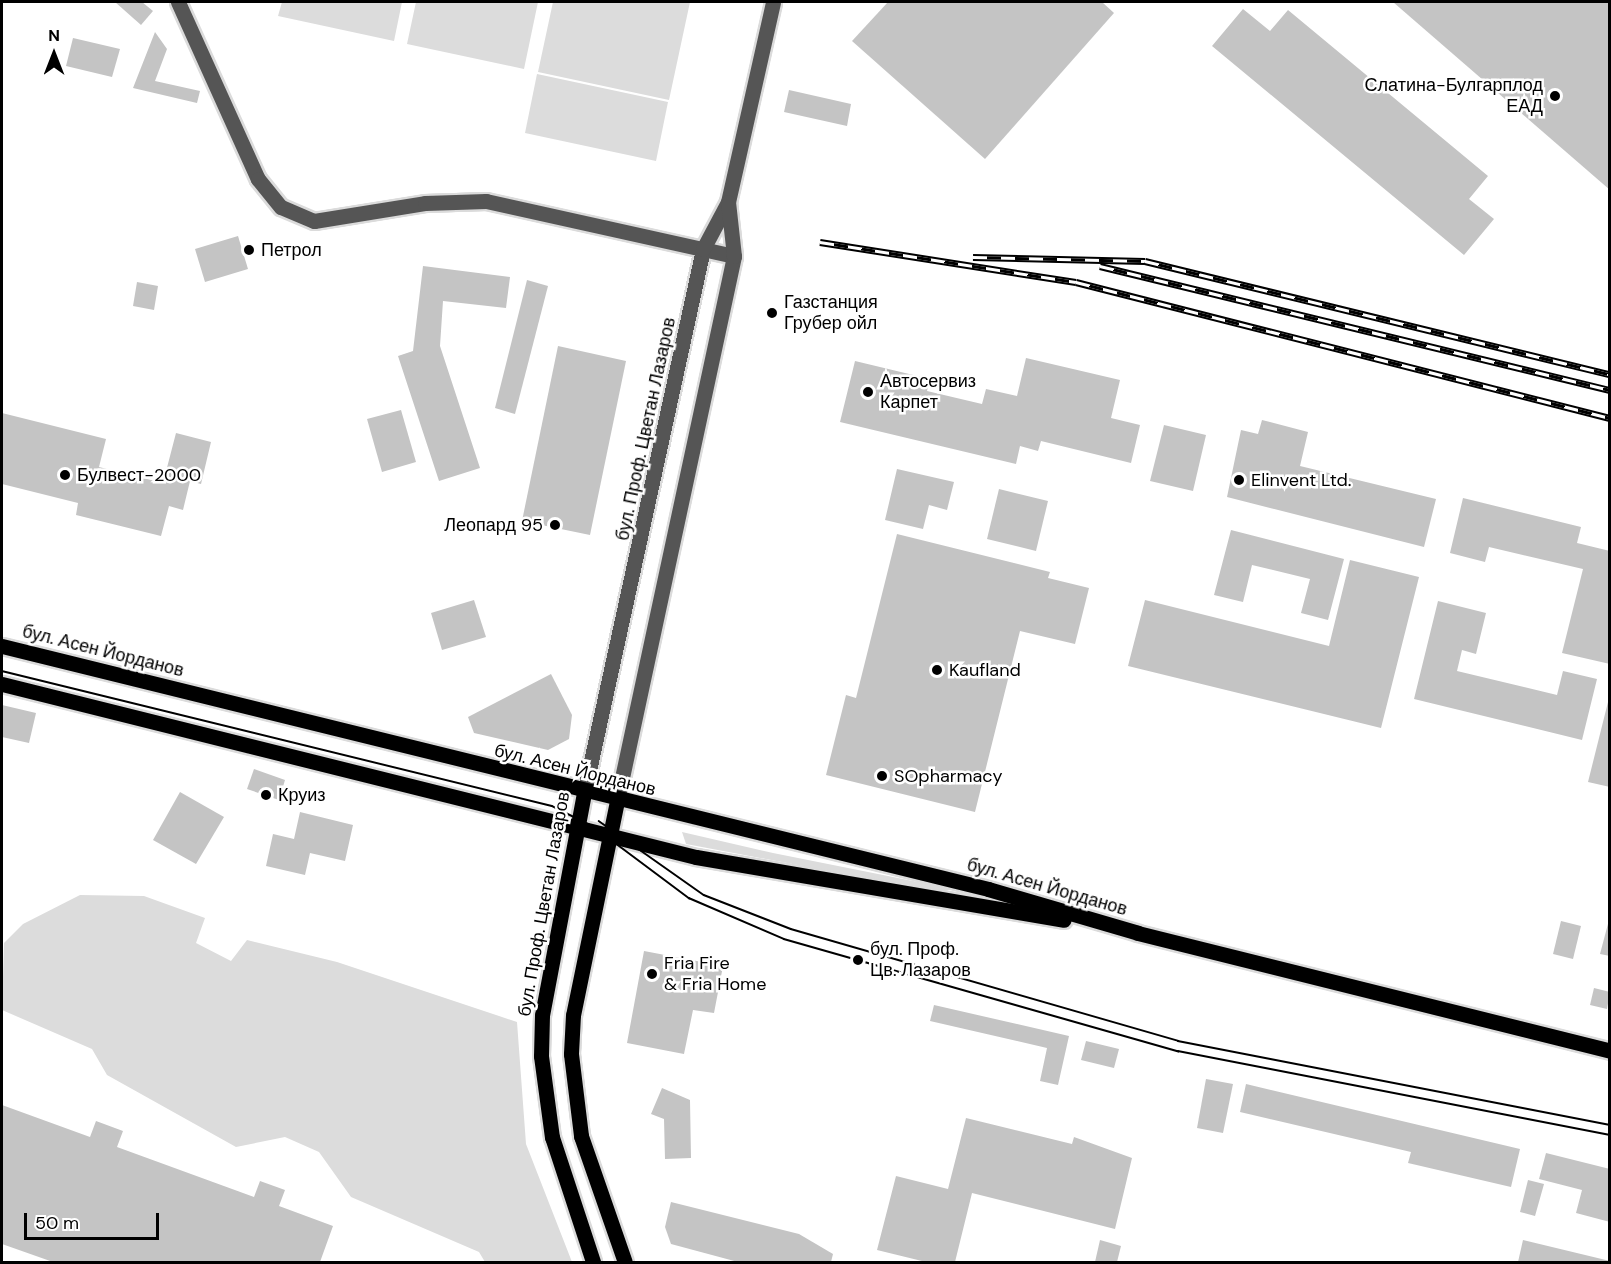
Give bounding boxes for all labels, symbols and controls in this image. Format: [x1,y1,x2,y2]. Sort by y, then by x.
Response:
north arrow [24,24,84,84]
text: N [48,25,60,46]
place label: Слатина-Булгарплод ЕАД [1365,75,1543,118]
marker: Слатина-Булгарплод ЕАД [1548,89,1562,103]
place label: Петрол [261,239,322,261]
marker: Петрол [242,243,256,257]
place label: Газстанция Грубер ойл [784,292,878,334]
marker: Газстанция Грубер ойл [765,306,779,320]
street label: бул. Проф. Цветан Лазаров [612,315,680,543]
place label: Автосервиз Карпет [880,371,976,413]
marker: Автосервиз Карпет [861,385,875,399]
place label: Булвест-2000 [77,464,201,486]
marker: Булвест-2000 [58,468,72,482]
place label: Elinvent Ltd. [1251,469,1351,491]
marker: Elinvent Ltd. [1232,473,1246,487]
place label: Леопард 95 [444,514,543,536]
marker: Леопард 95 [548,518,562,532]
street label: бул. Асен Йорданов [20,620,186,682]
place label: Kaufland [949,659,1021,681]
marker: Kaufland [930,663,944,677]
street label: бул. Асен Йорданов [492,739,658,801]
place label: SOpharmacy [894,765,1003,787]
marker: SOpharmacy [875,769,889,783]
place label: Круиз [278,784,326,806]
marker: Круиз [259,788,273,802]
street label: бул. Проф. Цветан Лазаров [514,790,574,1018]
street label: бул. Асен Йорданов [964,854,1130,920]
place label: бул. Проф. Цв. Лазаров [870,939,971,982]
place label: Fria Fire & Fria Home [664,953,766,996]
marker: бул. Проф. Цв. Лазаров [851,953,865,967]
marker: Fria Fire & Fria Home [645,967,659,981]
scale bar [27,1201,162,1239]
text: 50 m [35,1211,79,1235]

